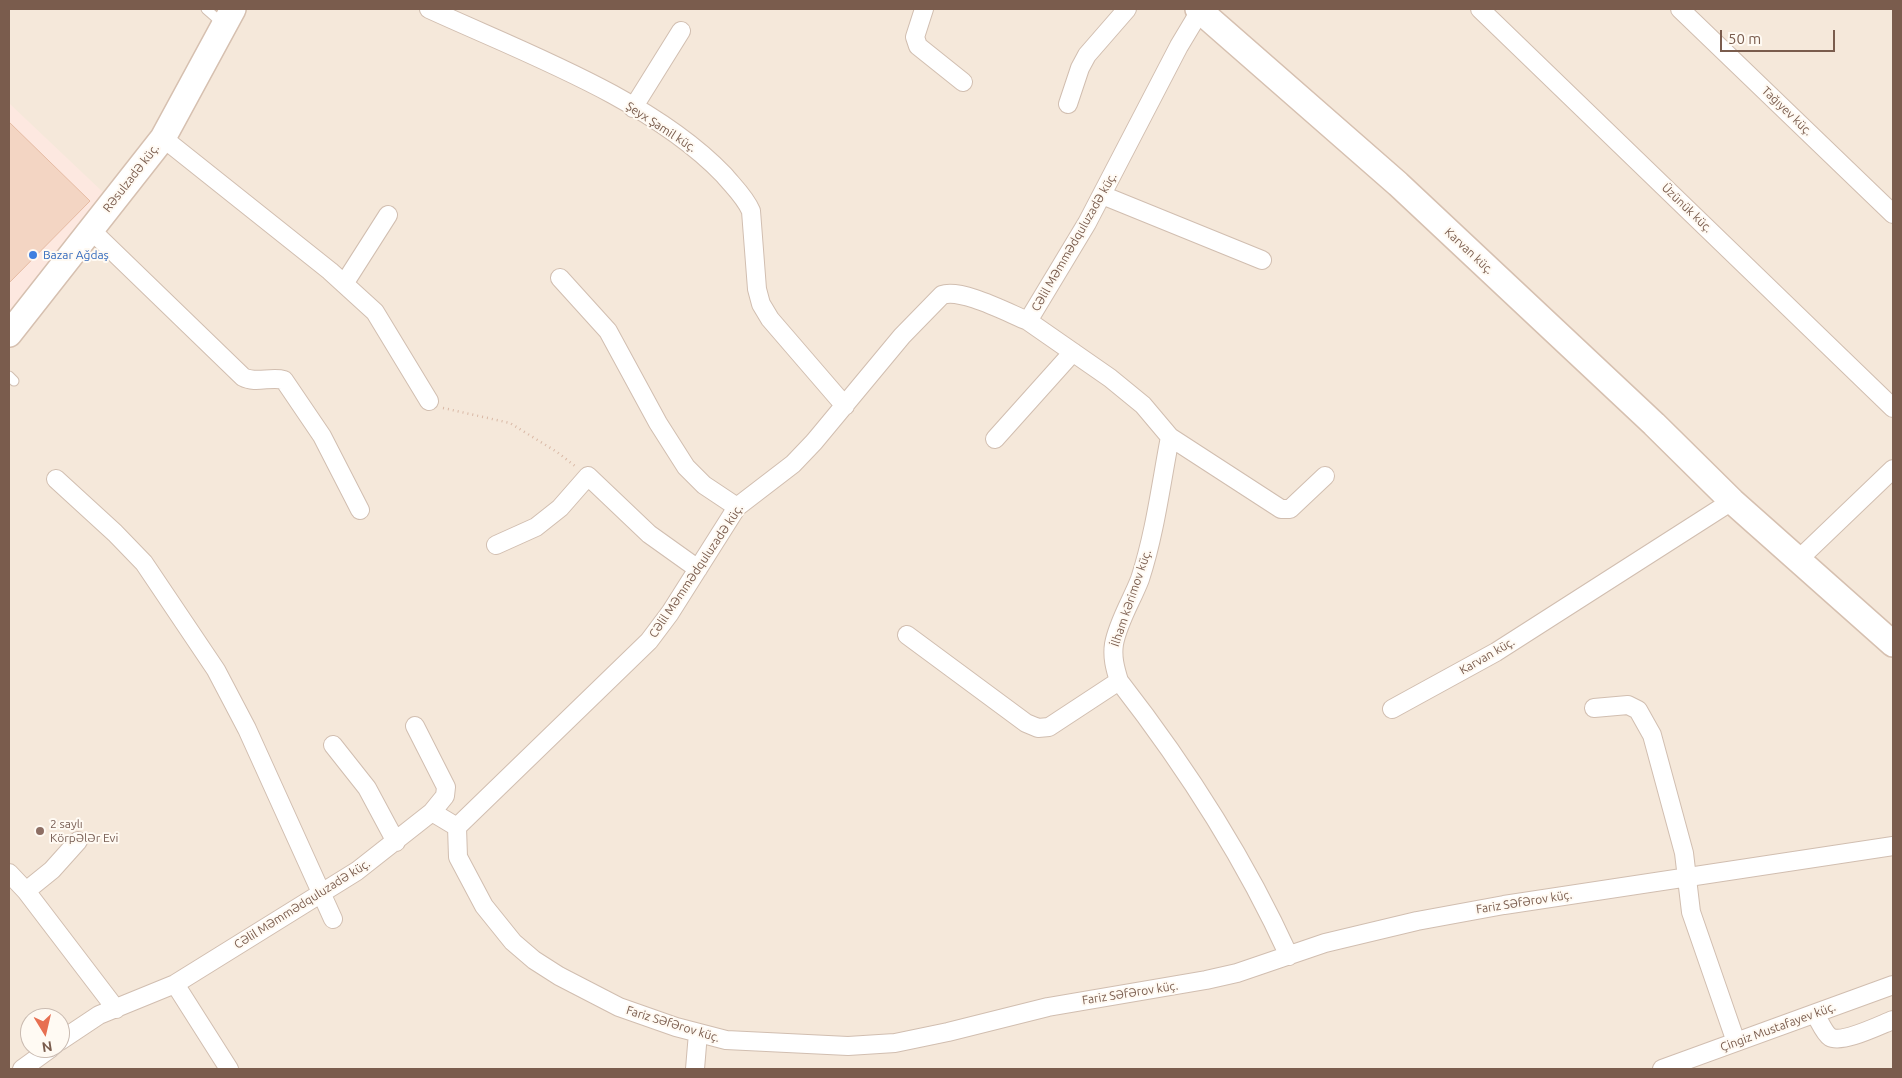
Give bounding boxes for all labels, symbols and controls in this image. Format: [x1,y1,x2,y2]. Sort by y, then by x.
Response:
scale bar [1722,20,1837,52]
text: 50 m [1728,30,1761,47]
street label: Tağıyev küç. [1759,83,1815,139]
street label: Şeyx Şamil küç. [623,99,699,155]
street label: Rəsulzadə küç. [100,141,162,215]
street label: Cəlil Məmmədquluzadə küç. [1028,170,1120,314]
street label: Üzünük küç. [1659,180,1715,236]
street label: Karvan küç. [1442,225,1496,277]
place label: Bazar Ağdaş [43,248,109,262]
marker: Bazar Ağdaş [27,249,39,261]
street label: Cəlil Məmmədquluzadə küç. [646,502,746,640]
street label: İlham kərimov küç. [1108,548,1154,648]
street label: Karvan küç. [1457,634,1517,678]
place label: 2 saylı Körpələr Evi [50,817,118,845]
marker: 2 saylı Körpələr Evi [34,825,46,837]
street label: Cəlil Məmmədquluzadə küç. [231,856,373,952]
street label: Fariz Səfərov küç. [1475,887,1573,917]
street label: Fariz Səfərov küç. [1081,978,1179,1008]
street label: Çingiz Mustafayev küç. [1718,999,1838,1055]
street label: Fariz Səfərov küç. [624,1003,722,1045]
north arrow [20,1008,70,1058]
text: N [41,1038,54,1056]

